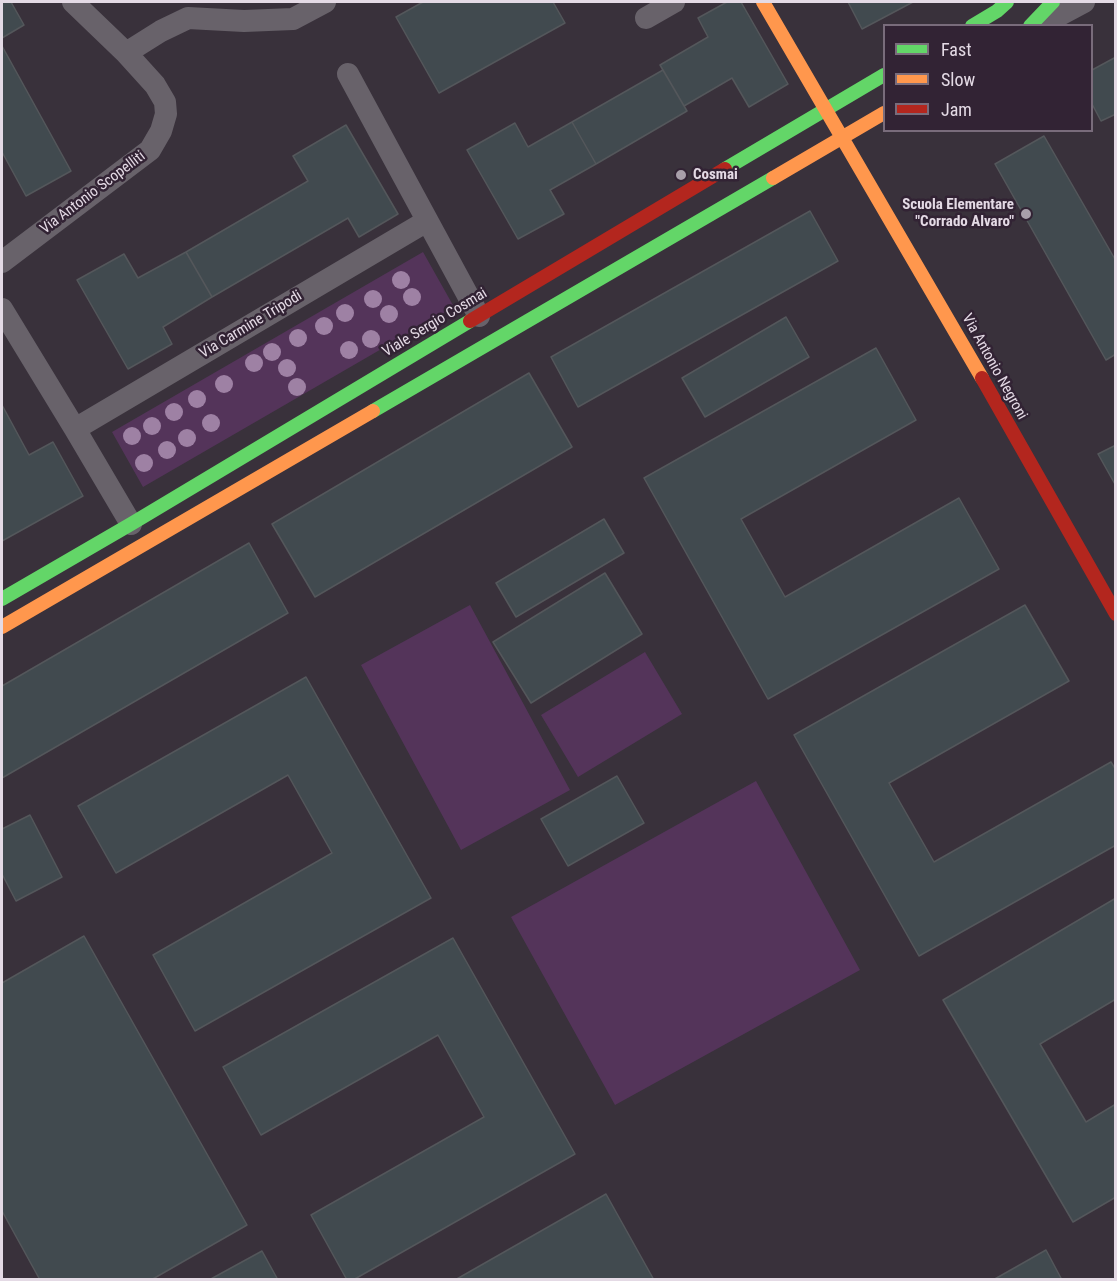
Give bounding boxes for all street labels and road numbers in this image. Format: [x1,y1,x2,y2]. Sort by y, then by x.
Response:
street label: Via Antonio Scopelliti [37,148,149,238]
street label: Viale Sergio Cosmai [379,285,491,361]
street label: Via Carmine Tripodi [197,287,305,363]
street label: Via Antonio Negroni [957,311,1031,423]

